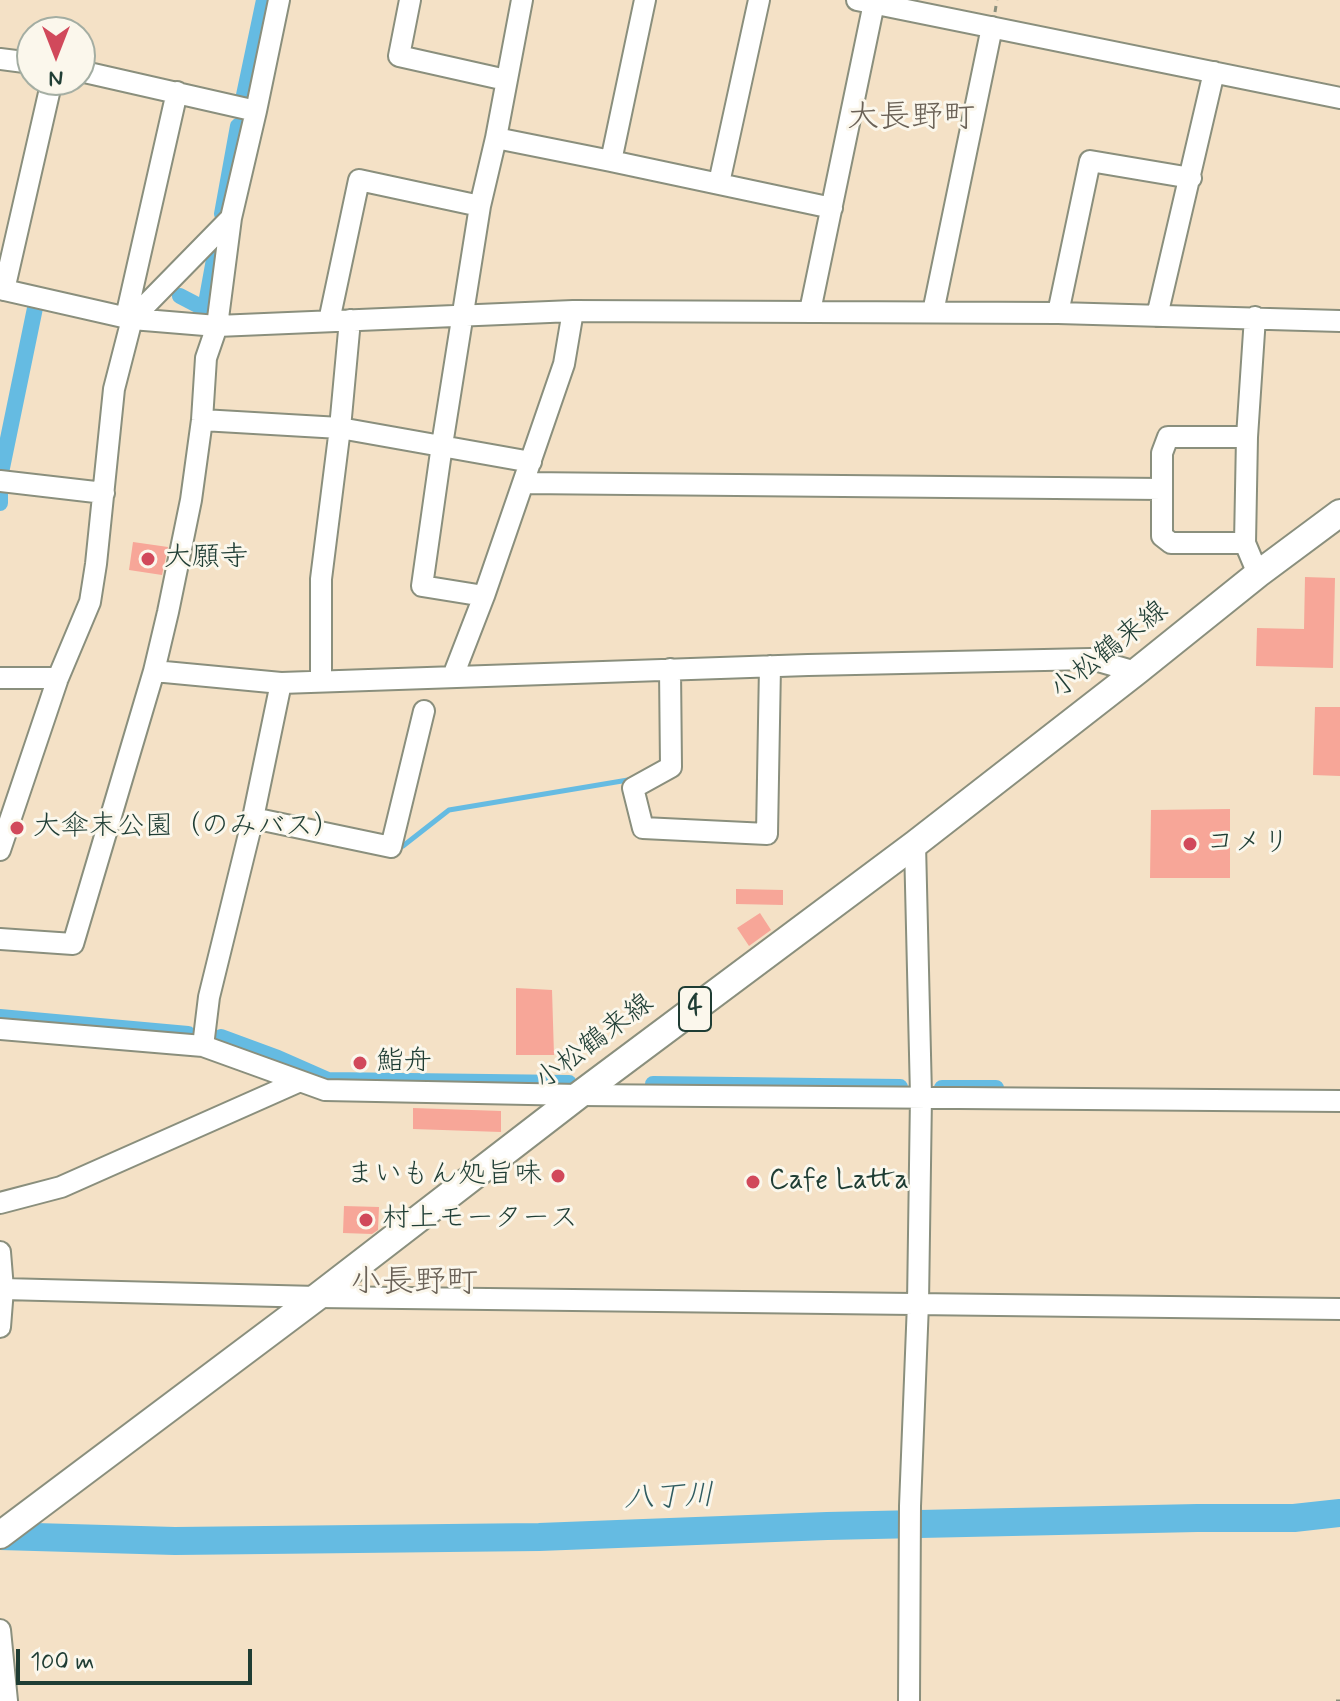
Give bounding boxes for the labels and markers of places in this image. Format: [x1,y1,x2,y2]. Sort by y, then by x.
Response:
place label: 大願寺 [164,542,248,576]
marker: 大願寺 [139,550,157,568]
place label: 大傘末公園（のみバス） [33,811,341,845]
marker: 大傘末公園（のみバス） [8,819,26,837]
place label: コメリ [1206,827,1290,861]
marker: コメリ [1181,835,1199,853]
place label: 鮨舟 [376,1046,432,1080]
marker: 鮨舟 [351,1054,369,1072]
place label: まいもん処旨味 [346,1159,542,1193]
place label: Cafe Latta [769,1165,909,1199]
marker: まいもん処旨味 [549,1167,567,1185]
marker: Cafe Latta [744,1173,762,1191]
place label: 村上モータース [382,1203,578,1237]
marker: 村上モータース [357,1211,375,1229]

